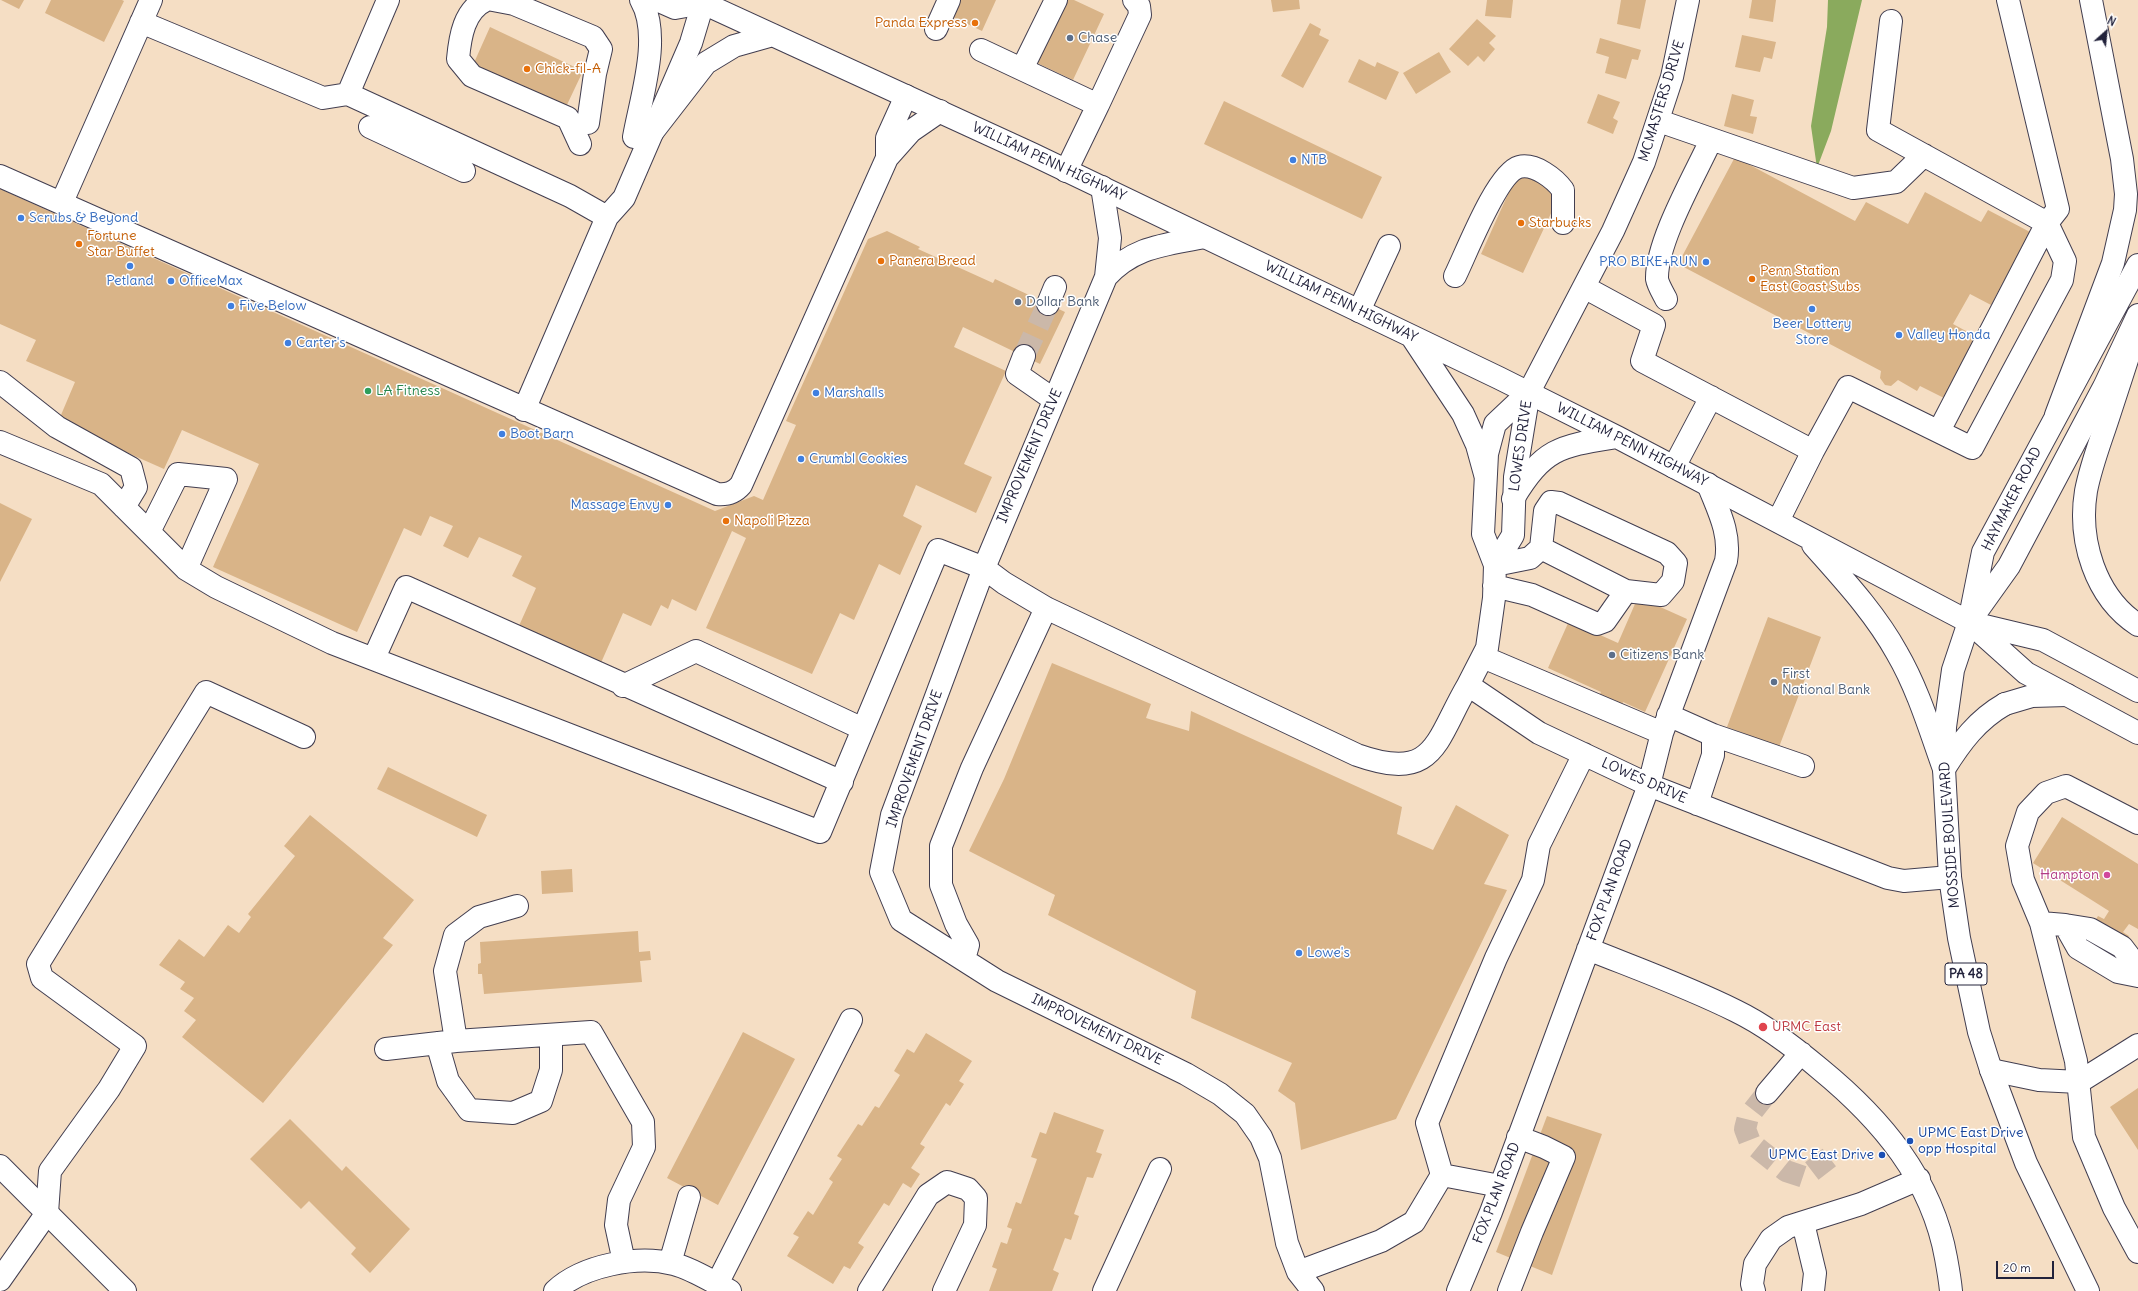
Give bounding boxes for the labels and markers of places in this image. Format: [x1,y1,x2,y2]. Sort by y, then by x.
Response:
place label: Panda Express [875,15,967,31]
marker: Panda Express [970,18,980,28]
place label: Chase [1078,30,1117,46]
marker: Chase [1065,33,1075,43]
place label: Chick-fil-A [535,61,601,77]
marker: Chick-fil-A [522,64,532,74]
place label: NTB [1301,152,1327,168]
marker: NTB [1288,155,1298,165]
place label: Scrubs & Beyond [29,210,138,226]
marker: Scrubs & Beyond [16,213,26,223]
place label: Starbucks [1529,215,1591,231]
marker: Starbucks [1516,218,1526,228]
place label: Fortune Star Buffet [87,228,155,260]
marker: Fortune Star Buffet [74,239,84,249]
place label: Panera Bread [889,253,976,269]
place label: PRO BIKE+RUN [1599,254,1698,270]
marker: Panera Bread [876,256,886,266]
marker: PRO BIKE+RUN [1701,257,1711,267]
marker: Petland [125,261,135,271]
place label: Penn Station East Coast Subs [1760,263,1860,296]
place label: Petland [106,273,154,289]
place label: OfficeMax [179,273,243,289]
marker: Penn Station East Coast Subs [1747,274,1757,284]
marker: OfficeMax [166,276,176,286]
place label: Dollar Bank [1026,294,1100,310]
marker: Dollar Bank [1013,297,1023,307]
place label: Five Below [239,298,306,314]
marker: Five Below [226,301,236,311]
marker: Beer Lottery Store [1807,304,1817,314]
place label: Beer Lottery Store [1772,316,1852,348]
place label: Valley Honda [1907,327,1991,343]
marker: Valley Honda [1894,330,1904,340]
place label: Carter's [296,335,346,351]
marker: Carter's [283,338,293,348]
place label: LA Fitness [376,383,440,399]
place label: Marshalls [824,385,884,401]
marker: LA Fitness [363,386,373,396]
marker: Marshalls [811,388,821,398]
place label: Boot Barn [510,426,574,442]
marker: Boot Barn [497,429,507,439]
place label: Crumbl Cookies [809,451,907,467]
marker: Crumbl Cookies [796,454,806,464]
place label: Massage Envy [570,497,660,513]
marker: Massage Envy [663,500,673,510]
place label: Napoli Pizza [734,513,810,529]
marker: Napoli Pizza [721,516,731,526]
place label: Citizens Bank [1620,647,1704,663]
marker: Citizens Bank [1607,650,1617,660]
place label: First National Bank [1782,666,1870,698]
marker: First National Bank [1769,677,1779,687]
place label: Hampton [2040,867,2099,883]
marker: Hampton [2102,870,2112,880]
place label: Lowe's [1307,945,1350,961]
marker: Lowe's [1294,948,1304,958]
place label: UPMC East [1772,1019,1841,1035]
marker: UPMC East [1757,1021,1769,1033]
place label: UPMC East Drive opp Hospital [1918,1125,2023,1158]
marker: UPMC East Drive opp Hospital [1905,1136,1915,1146]
place label: UPMC East Drive [1769,1147,1874,1163]
marker: UPMC East Drive [1877,1150,1887,1160]

